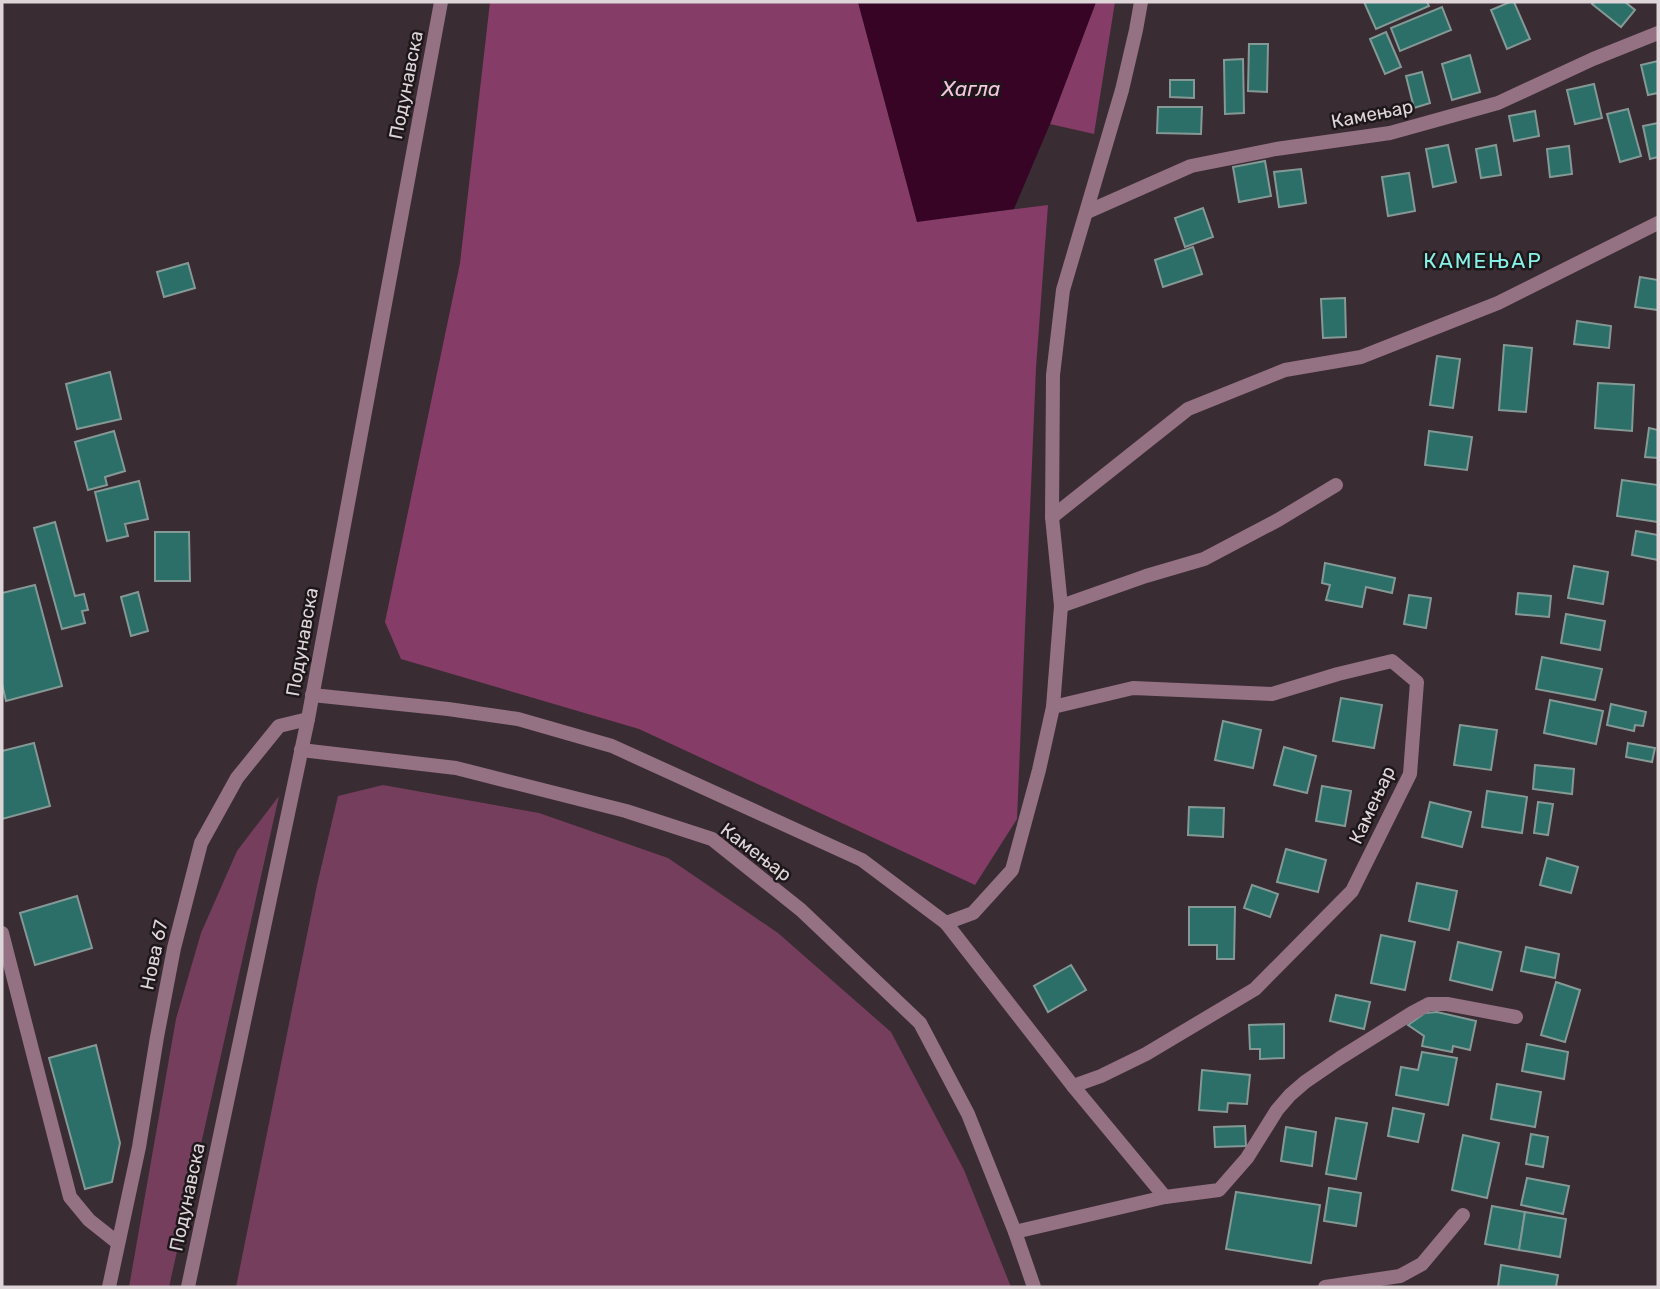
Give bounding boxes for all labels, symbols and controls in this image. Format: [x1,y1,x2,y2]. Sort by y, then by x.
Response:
street label: Подунавска [384,29,428,141]
water label: Хагла [941,76,1000,101]
street label: Камењар [1329,95,1415,133]
district label: КАМЕЊАР [1423,248,1543,273]
street label: Подунавска [281,586,323,698]
street label: Камењар [1344,762,1400,848]
street label: Камењар [716,818,796,886]
street label: Нова 67 [135,918,173,992]
street label: Подунавска [164,1141,210,1253]

